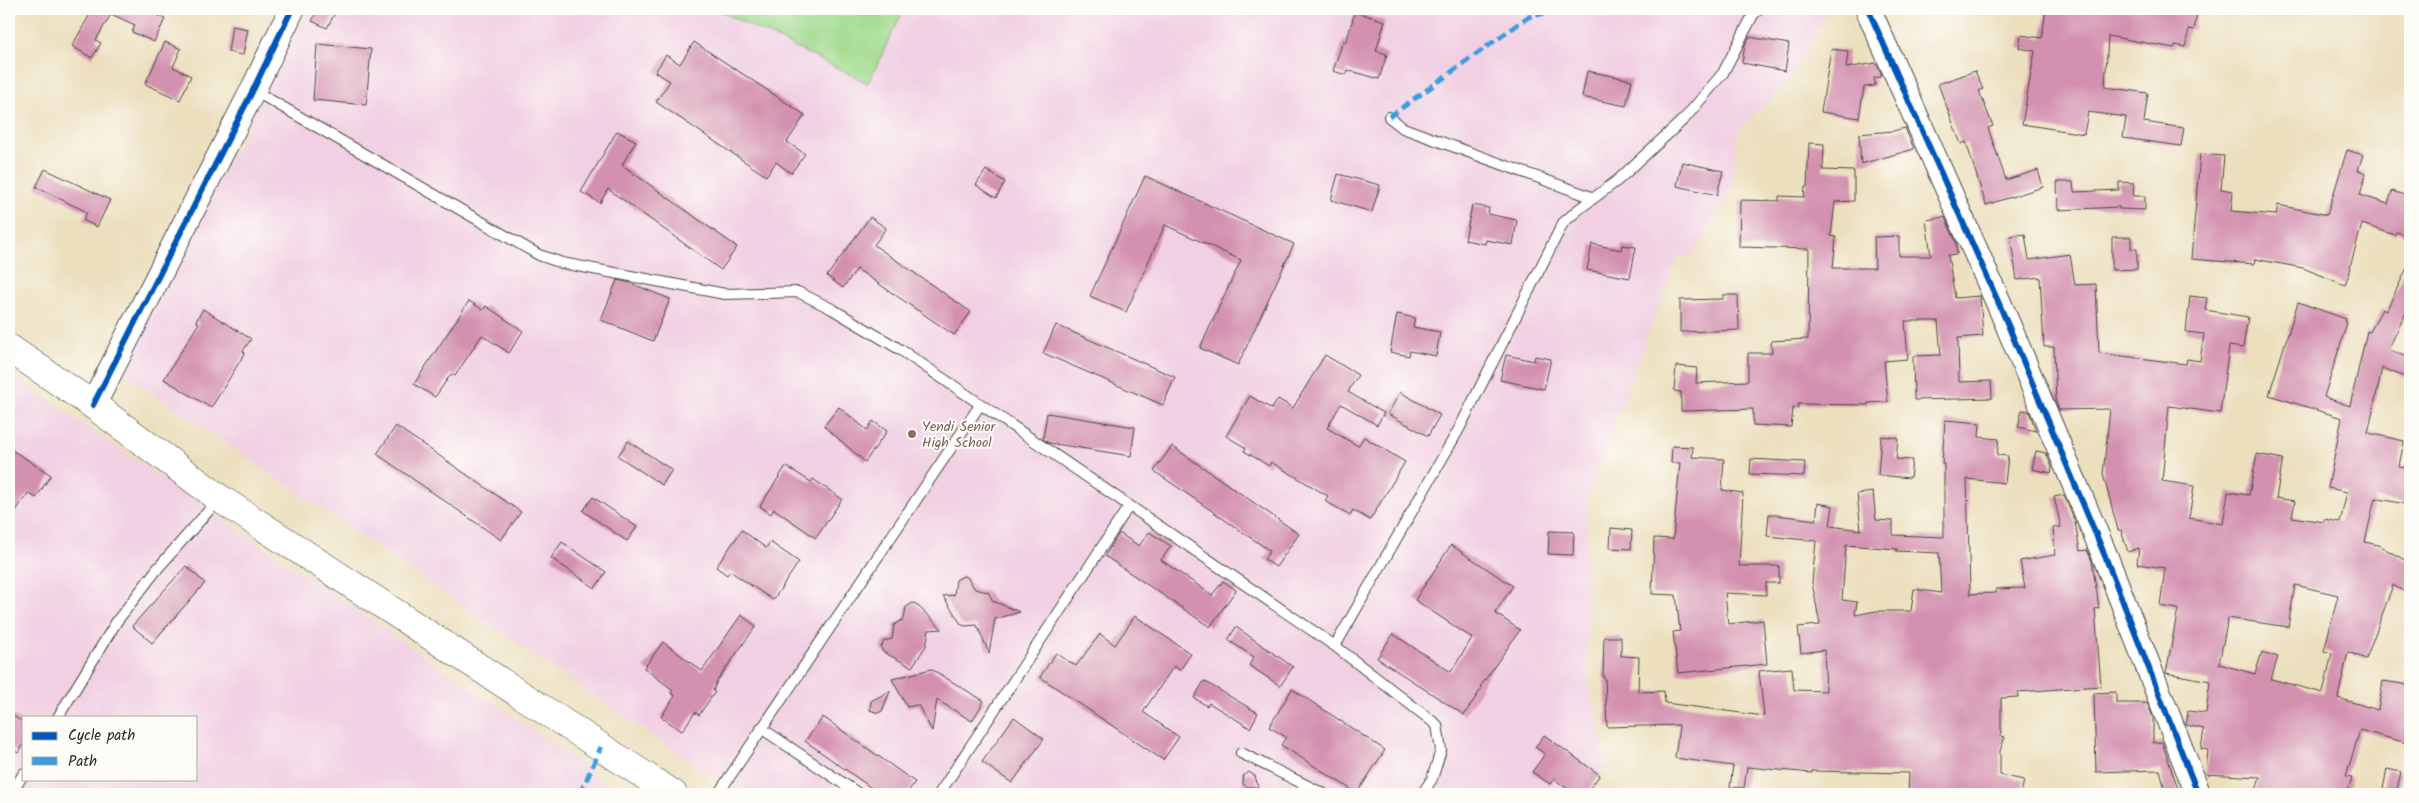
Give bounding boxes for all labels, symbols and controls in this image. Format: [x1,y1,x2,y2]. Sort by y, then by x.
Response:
place label: Yendi Senior High School [922,416,997,454]
marker: Yendi Senior High School [906,428,918,440]
legend [22,716,198,780]
text: Cycle path [68,724,135,748]
text: Path [68,750,97,774]

